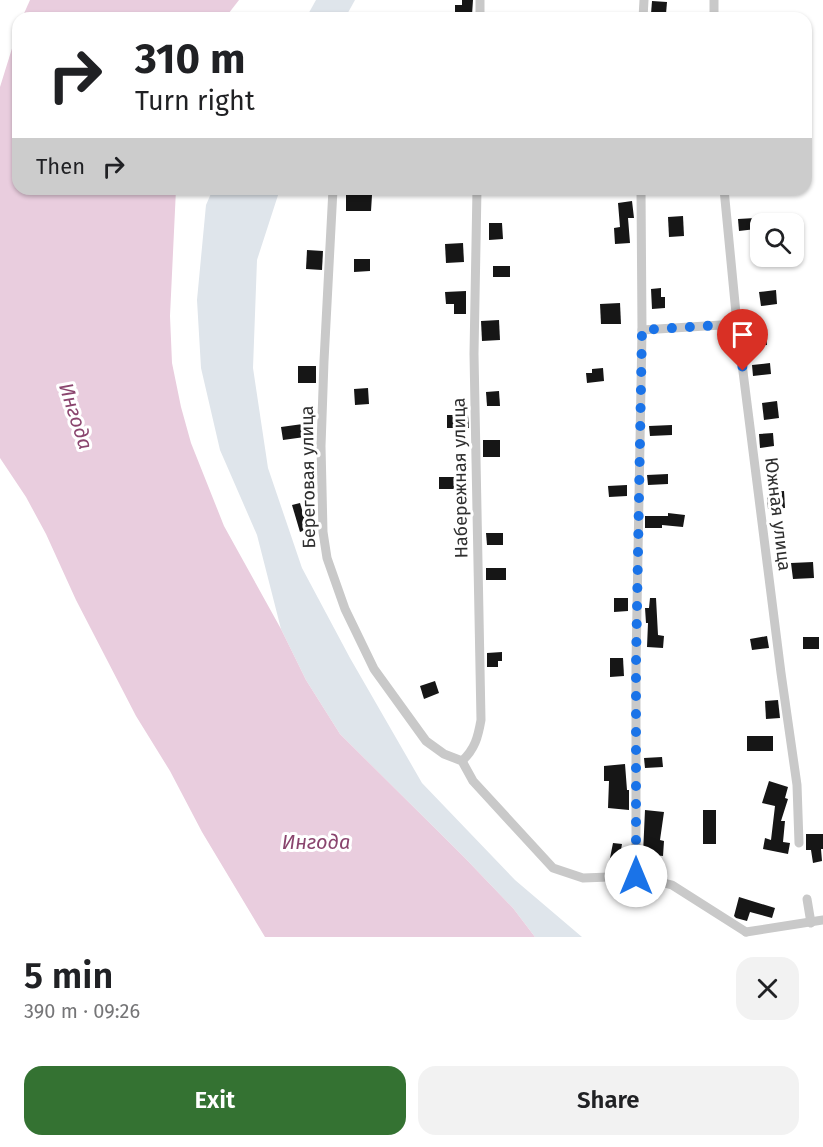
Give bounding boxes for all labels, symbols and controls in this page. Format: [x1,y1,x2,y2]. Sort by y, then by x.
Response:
text: 310 m [135,34,245,84]
icon: right [36,36,114,114]
text: Turn right [135,85,255,117]
icon: right [97,150,130,183]
text: Then [36,153,85,180]
map controls [750,213,804,267]
button: search [750,213,804,267]
pin [717,309,768,371]
icon: arrive [726,318,759,351]
water label: Ингода [54,380,98,452]
street label: Набережная улица [448,397,472,559]
street label: Береговая улица [296,405,320,549]
street label: Южная улица [760,456,796,572]
water label: Ингода [282,830,350,854]
position arrow [604,844,668,908]
text: 5 min [24,954,113,998]
button: close [736,957,799,1020]
text: 390 m · 09:26 [24,999,140,1023]
button: Exit [24,1066,406,1135]
button: Share [418,1066,799,1135]

